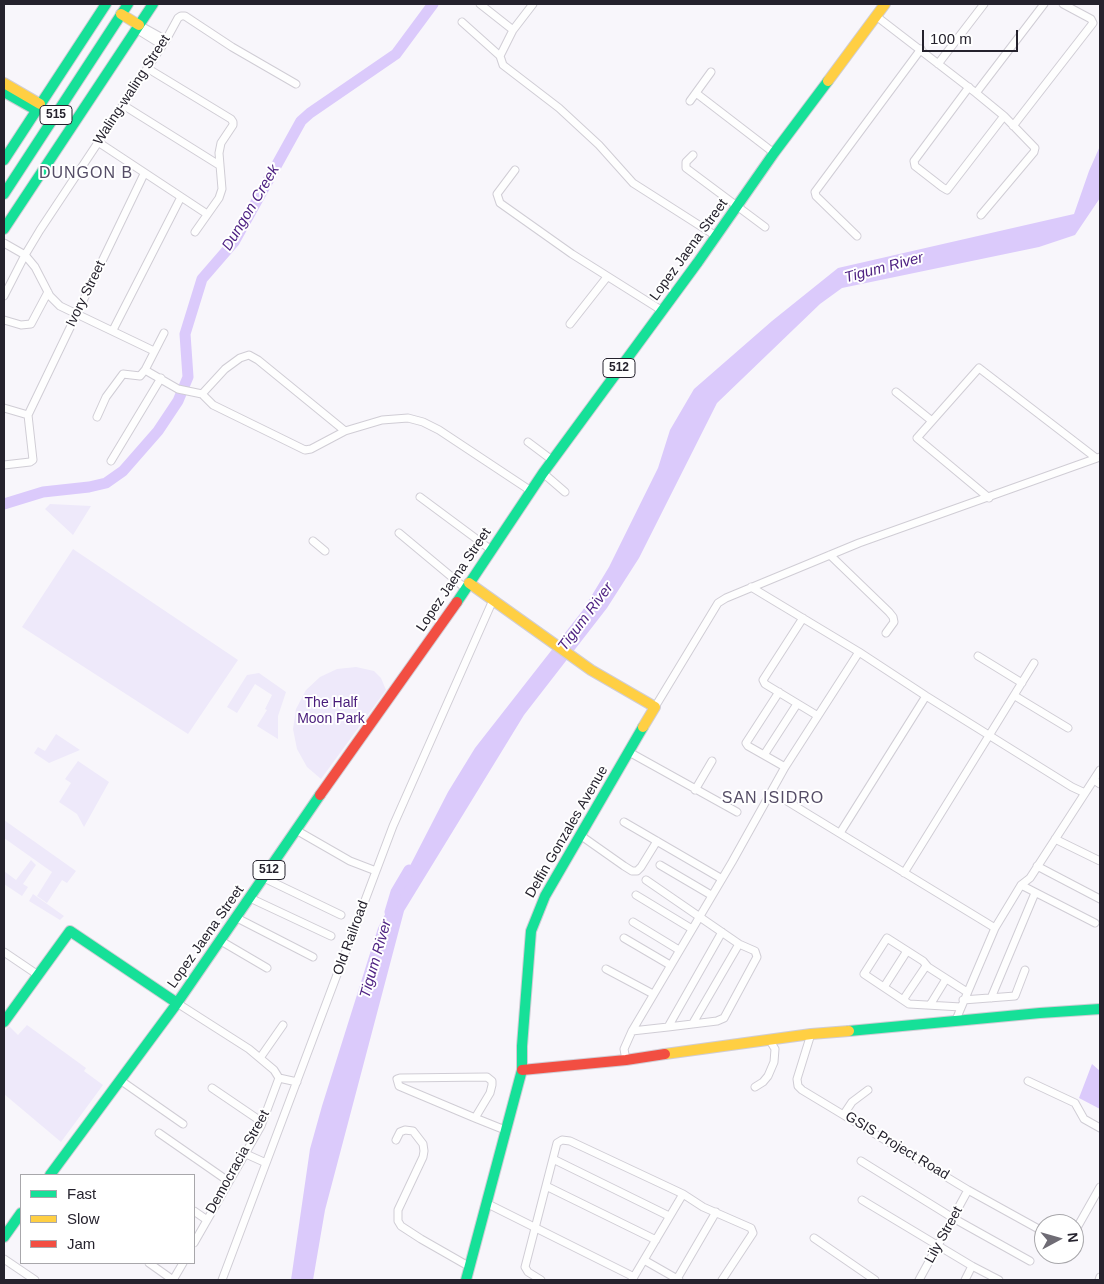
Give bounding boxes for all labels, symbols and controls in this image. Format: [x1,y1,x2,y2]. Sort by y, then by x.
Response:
scale bar [924,20,1020,52]
text: 100 m [930,30,972,47]
street label: Waling-waling Street [90,32,174,148]
road number: 515 [40,106,72,124]
water label: Dungon Creek [218,162,284,254]
district label: DUNGON B [38,164,134,184]
street label: Lopez Jaena Street [647,196,731,304]
water label: Tigum River [843,249,925,287]
street label: Ivory Street [63,258,109,330]
road number: 512 [603,358,635,378]
street label: Lopez Jaena Street [413,525,495,635]
water label: Tigum River [555,579,617,655]
park label: The Half Moon Park [297,695,365,728]
street label: Delfin Gonzales Avenue [522,763,612,901]
district label: SAN ISIDRO [721,789,825,809]
road number: 512 [253,860,285,880]
street label: Lopez Jaena Street [164,882,248,992]
street label: Old Railroad [330,899,372,977]
water label: Tigum River [356,918,396,1000]
street label: Democracia Street [203,1107,273,1217]
street label: GSIS Project Road [842,1108,952,1184]
legend [20,1174,195,1264]
text: Fast [67,1185,96,1202]
street label: Lily Street [922,1204,966,1266]
text: Slow [67,1210,100,1227]
north arrow [1034,1214,1084,1264]
text: N [1064,1232,1081,1243]
text: Jam [67,1235,95,1252]

